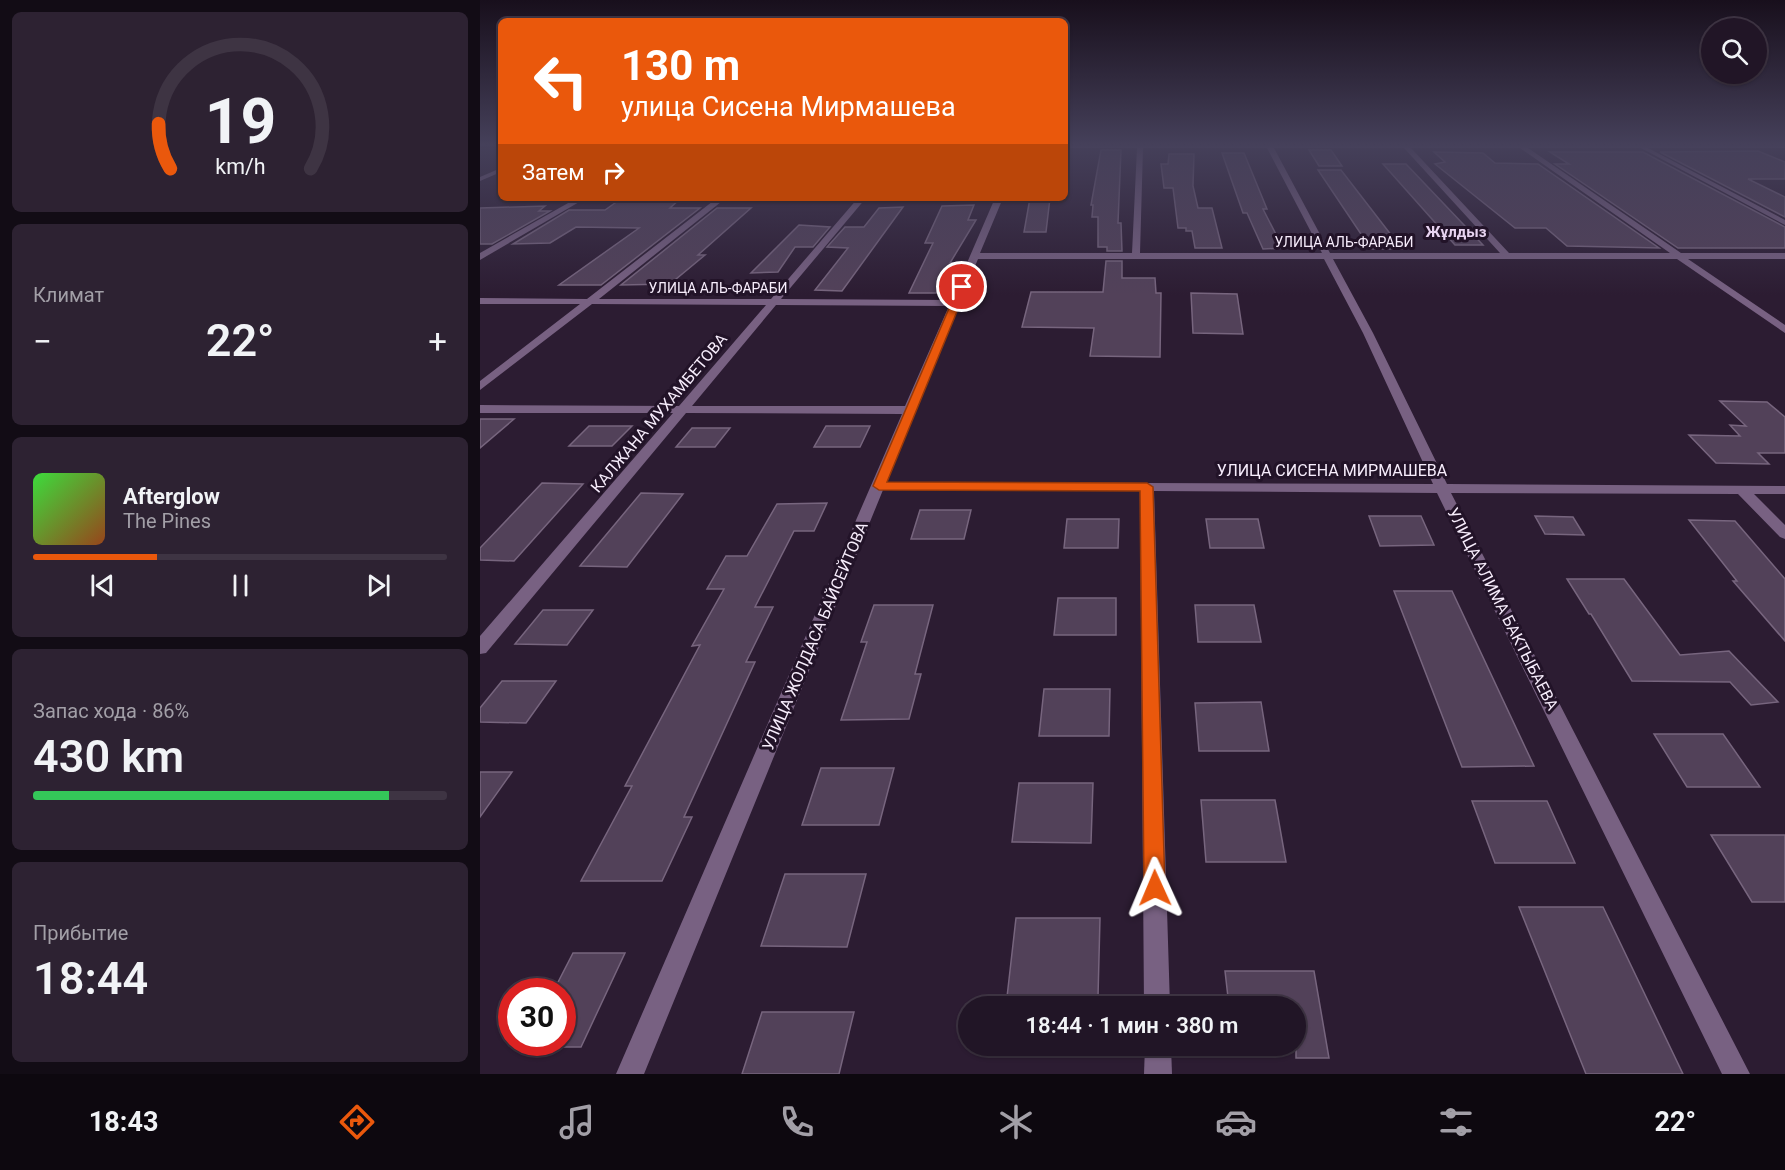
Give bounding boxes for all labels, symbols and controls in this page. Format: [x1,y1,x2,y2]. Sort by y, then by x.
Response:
map controls [1701,18,1767,84]
button: search [1701,18,1767,84]
text: 130 m [621,41,740,90]
icon: left [522,42,600,120]
text: 19 [204,85,276,158]
text: улица Сисена Мирмашева [621,91,956,123]
text: km/h [215,155,265,180]
icon: right [597,156,630,189]
text: Затем [522,160,585,185]
district label: Жұлдыз [1426,223,1487,241]
street label: УЛИЦА АЛЬ-ФАРАБИ [1275,234,1413,250]
pin [936,261,987,312]
icon: arrive [945,270,978,303]
street label: УЛИЦА АЛЬ-ФАРАБИ [649,280,787,296]
text: Климат [33,283,104,307]
text: 22° [206,314,274,367]
text: − [33,322,52,361]
text: + [428,322,447,361]
street label: КАЛЖАНА МУХАМБЕТОВА [587,329,731,496]
street label: УЛИЦА СИСЕНА МИРМАШЕВА [1217,461,1448,480]
text: Afterglow [123,484,220,509]
street label: УЛИЦА АЛИМА БАКТЫБАЕВА [1444,505,1563,714]
text: The Pines [123,509,211,533]
street label: УЛИЦА ЖОЛДАСА БАЙСЕЙТОВА [758,518,872,753]
icon: previous [86,569,119,602]
icon: pause [224,569,257,602]
icon: next [362,569,395,602]
text: Запас хода · 86% [33,699,189,723]
text: 430 km [33,730,184,783]
position arrow [1123,856,1187,920]
text: Прибытие [33,921,128,945]
text: 18:44 [33,952,148,1005]
speed limit sign: 30 [498,978,576,1056]
text: 18:44 · 1 мин · 380 m [1026,1013,1238,1038]
icon: directions [336,1101,378,1143]
icon: music [556,1101,598,1143]
icon: phone [776,1101,818,1143]
icon: climate [995,1101,1037,1143]
icon: car [1215,1101,1257,1143]
icon: filters [1435,1101,1477,1143]
text: 18:43 [89,1106,158,1138]
text: 22° [1655,1106,1696,1138]

